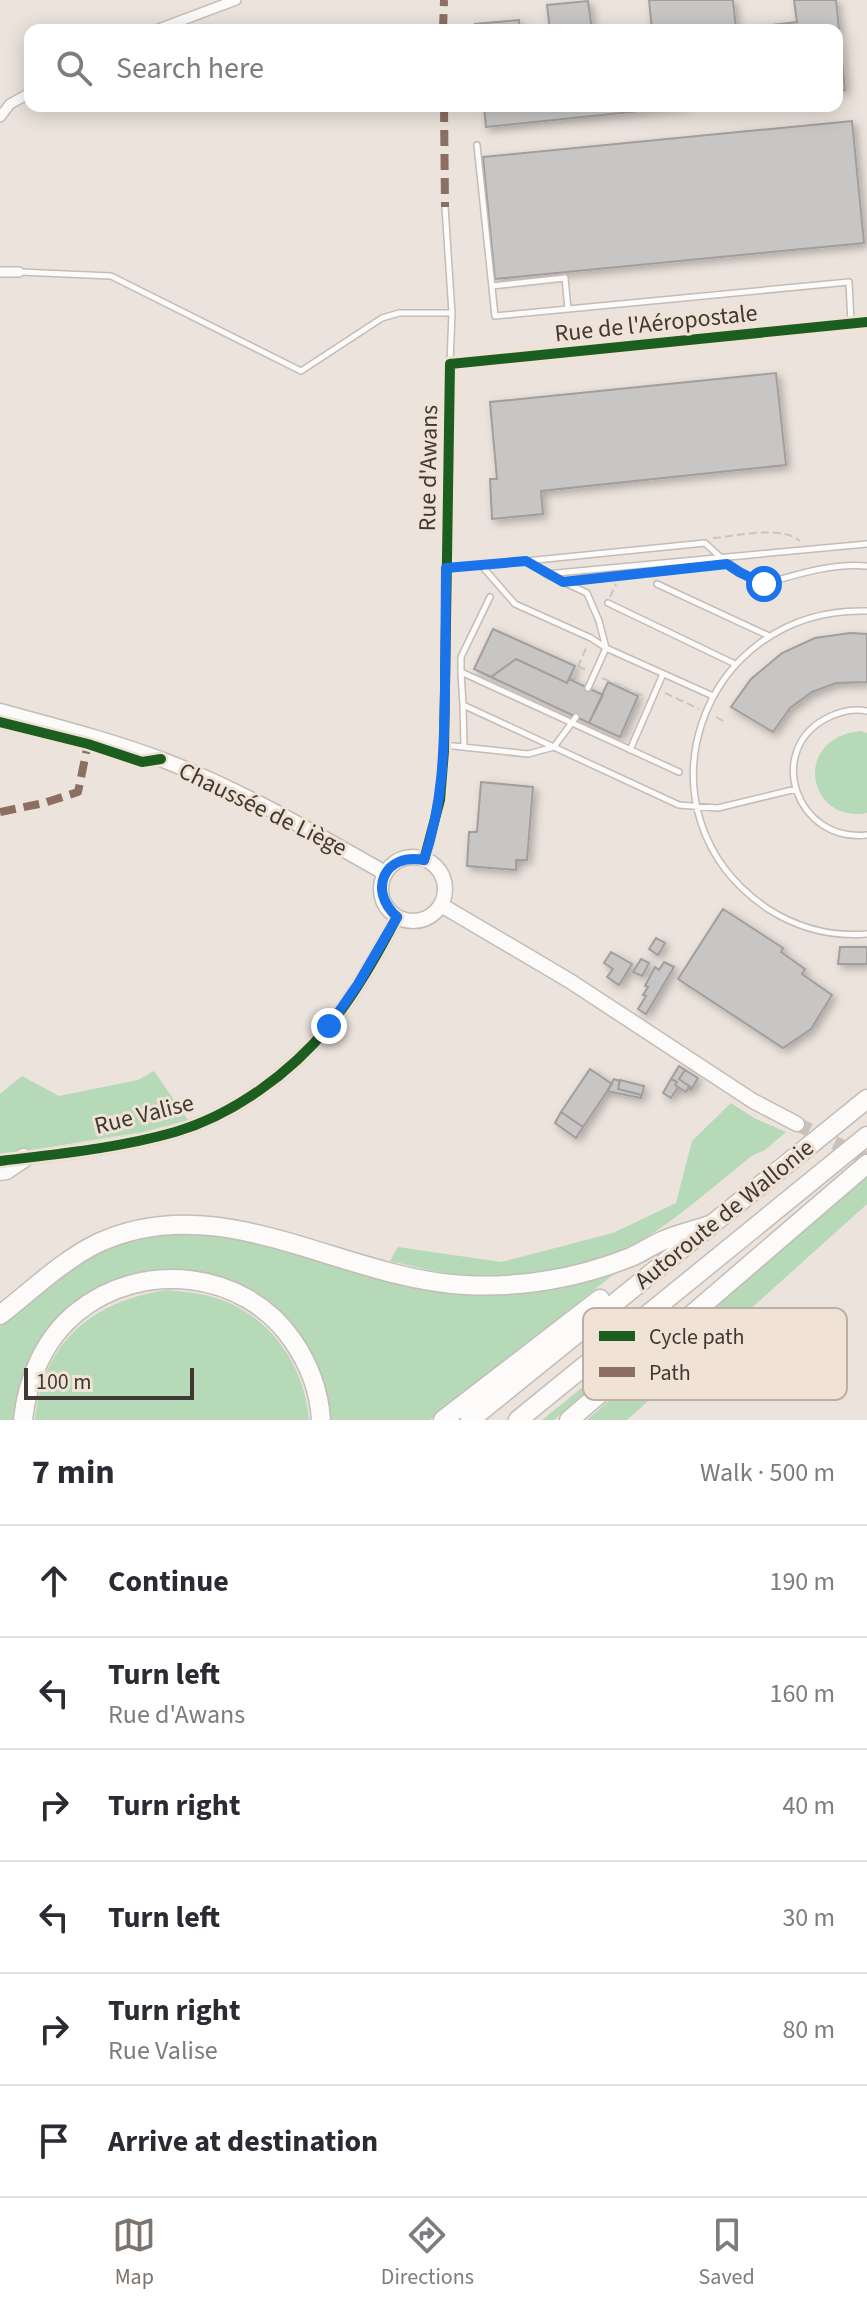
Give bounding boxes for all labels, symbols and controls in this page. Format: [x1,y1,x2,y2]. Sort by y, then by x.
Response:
search box [24,24,843,112]
icon: search [52,46,96,90]
text: Search here [116,47,264,90]
street label: Rue de l'Aéropostale [553,295,759,352]
street label: Rue d'Awans [410,404,447,532]
route start [746,566,782,602]
street label: Chaussée de Liège [173,753,353,865]
route end [311,1008,347,1044]
street label: Rue Valise [91,1085,198,1144]
street label: Autoroute de Wallonie [627,1131,822,1298]
legend [583,1308,847,1400]
text: Cycle path [649,1321,745,1353]
text: Path [649,1357,691,1389]
scale bar [24,1364,194,1400]
text: 100 m [36,1366,91,1398]
text: 7 min [32,1448,115,1497]
text: Walk · 500 m [700,1454,835,1491]
icon: ahead [32,1559,76,1603]
text: Continue [108,1560,229,1603]
text: 190 m [769,1563,835,1600]
text: Turn left [108,1653,220,1696]
icon: left [32,1671,76,1715]
text: 160 m [769,1675,835,1712]
text: Rue d'Awans [108,1696,245,1733]
icon: right [32,1783,76,1827]
text: Turn right [108,1784,240,1827]
text: 40 m [782,1787,835,1824]
icon: left [32,1895,76,1939]
text: Turn left [108,1896,220,1939]
text: 30 m [782,1899,835,1936]
text: Turn right [108,1989,240,2032]
icon: right [32,2007,76,2051]
text: 80 m [782,2011,835,2048]
text: Rue Valise [108,2032,218,2069]
icon: arrive [32,2119,76,2163]
text: Arrive at destination [108,2120,378,2163]
tab: Map [112,2213,156,2293]
tab: Directions [381,2213,474,2293]
tab: Saved [699,2213,755,2293]

